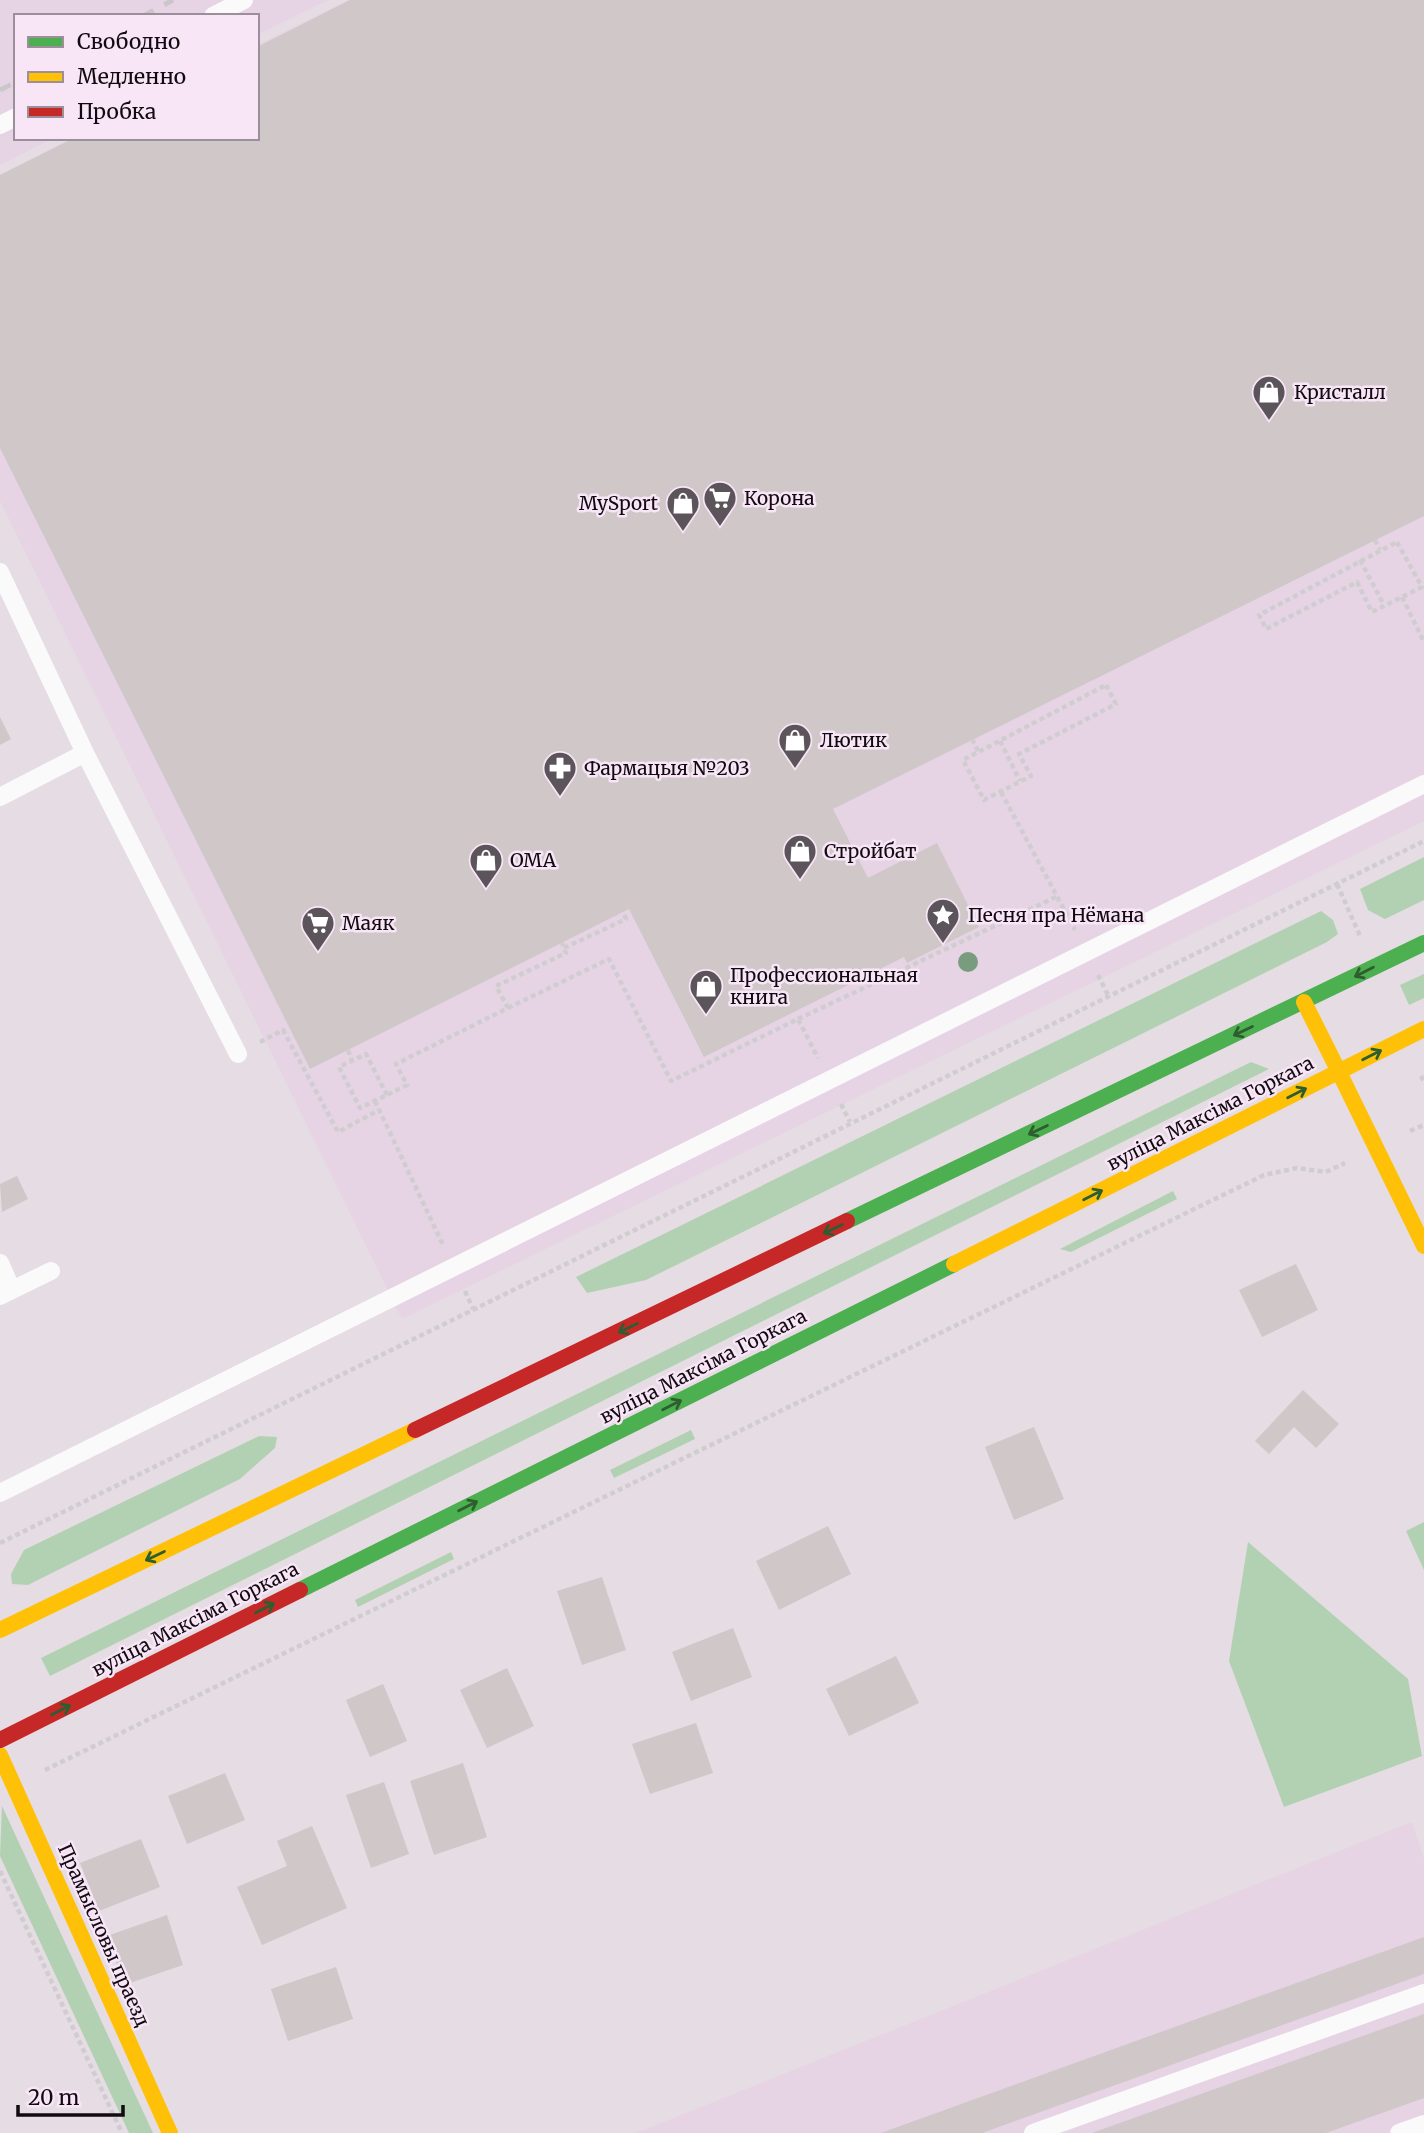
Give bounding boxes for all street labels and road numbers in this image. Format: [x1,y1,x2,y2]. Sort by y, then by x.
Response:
street label: вуліца Максіма Горкага [1103,1050,1317,1176]
street label: вуліца Максіма Горкага [596,1303,810,1429]
street label: вуліца Максіма Горкага [88,1556,302,1682]
street label: Прамысловы праезд [53,1840,155,2030]

